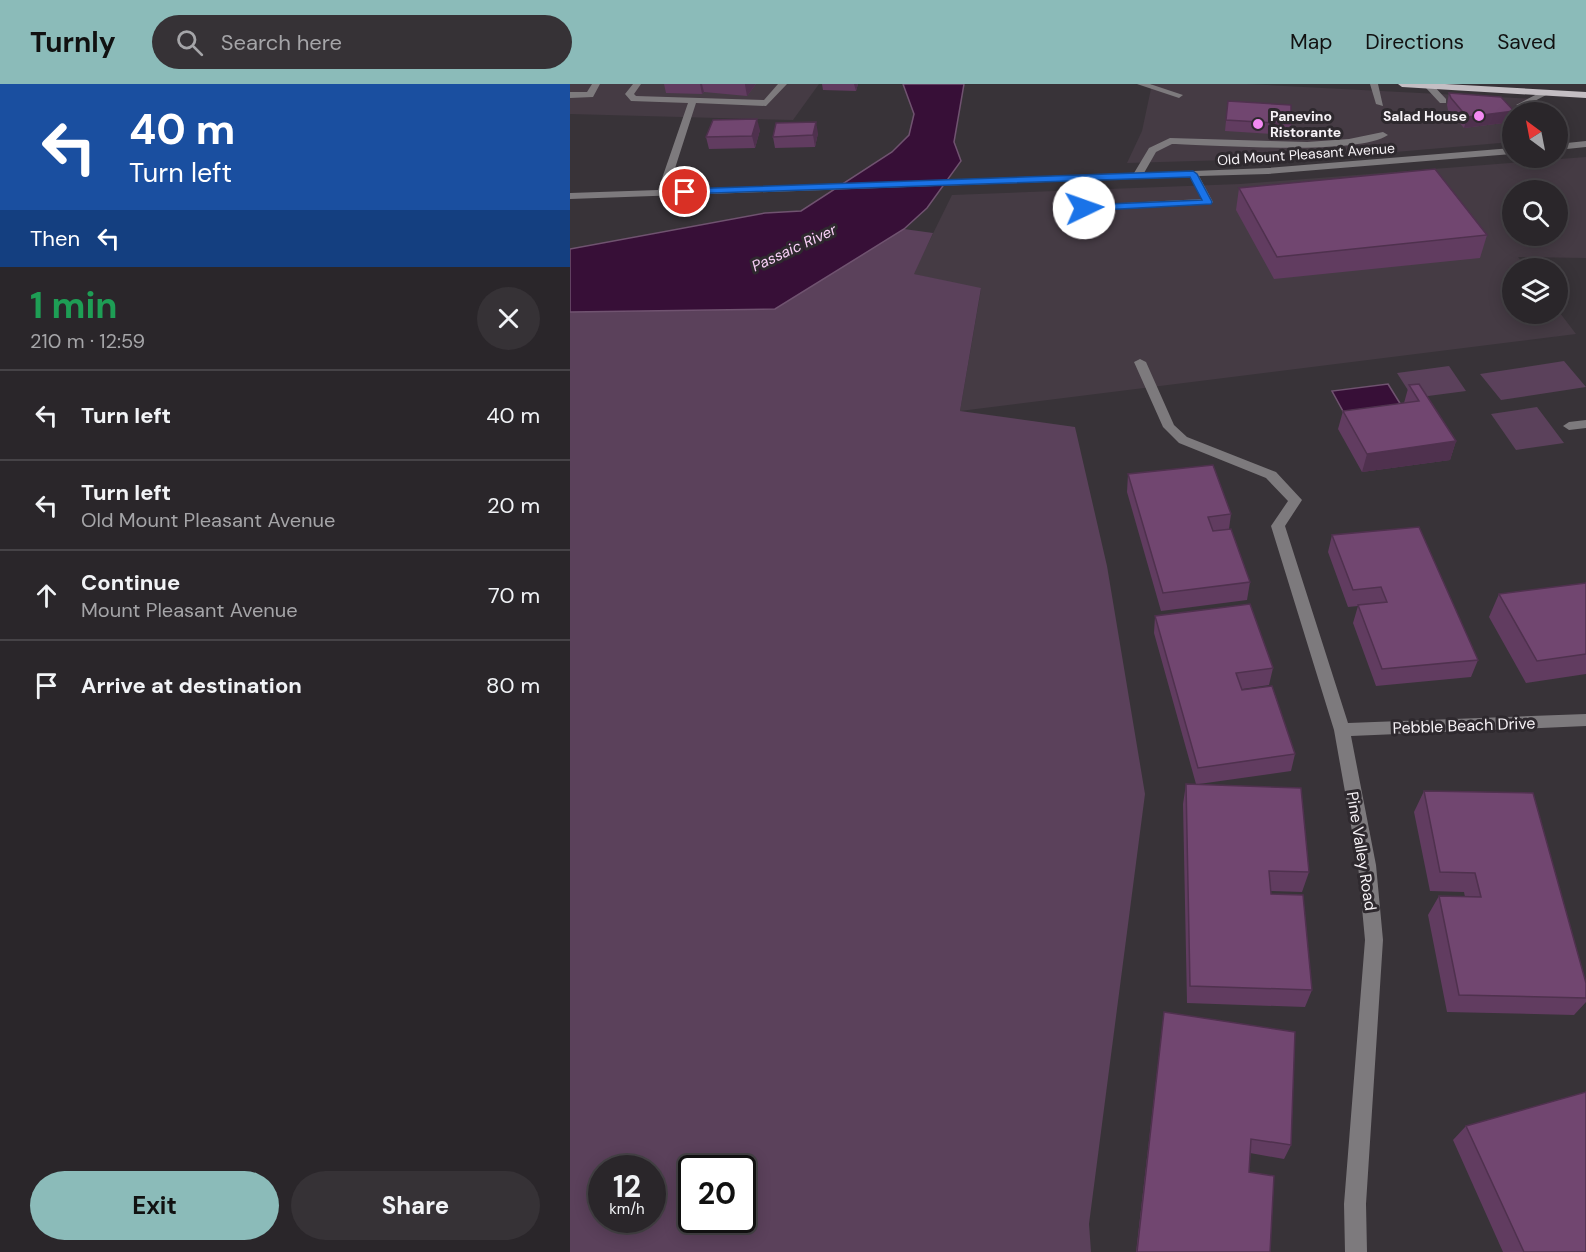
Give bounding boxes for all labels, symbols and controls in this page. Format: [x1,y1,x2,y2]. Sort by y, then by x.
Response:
search box [152,15,572,69]
text: Turnly [30,24,116,61]
icon: search [173,26,206,59]
text: Search here [221,28,342,57]
text: Map [1290,28,1332,56]
text: Directions [1365,28,1464,56]
text: Saved [1497,28,1556,56]
text: 40 m [129,102,235,157]
north arrow [1502,102,1568,168]
map controls [1502,102,1568,324]
place label: Panevino Ristorante [1270,107,1341,141]
place label: Salad House [1383,107,1467,125]
icon: left [30,108,108,186]
marker: Salad House [1472,109,1486,123]
marker: Panevino Ristorante [1251,117,1265,131]
street label: Old Mount Pleasant Avenue [1217,139,1395,169]
text: Turn left [129,155,232,190]
pin [659,166,710,217]
icon: arrive [668,175,701,208]
position arrow [1052,176,1116,240]
button: search [1502,180,1568,246]
water label: Passaic River [748,219,840,276]
icon: left [92,222,125,255]
text: Then [30,224,80,253]
button: layers [1502,258,1568,324]
text: 1 min [30,282,118,329]
button: close [477,287,540,350]
text: 210 m · 12:59 [30,328,145,354]
icon: left [30,399,63,432]
text: Turn left [81,401,171,430]
text: 40 m [486,401,540,430]
text: Turn left [81,478,171,507]
icon: left [30,489,63,522]
text: 20 m [487,491,540,520]
text: Old Mount Pleasant Avenue [81,507,335,533]
text: Continue [81,568,180,597]
icon: ahead [30,579,63,612]
text: 70 m [488,581,540,610]
text: Mount Pleasant Avenue [81,597,298,623]
icon: arrive [30,669,63,702]
text: Arrive at destination [81,671,302,700]
text: 80 m [486,671,540,700]
street label: Pebble Beach Drive [1392,713,1536,738]
street label: Pine Valley Road [1342,790,1381,912]
speed limit sign: 20 [678,1155,756,1233]
text: 12 [613,1167,641,1206]
button: Exit [30,1171,279,1240]
button: Share [291,1171,540,1240]
text: km/h [609,1199,645,1219]

